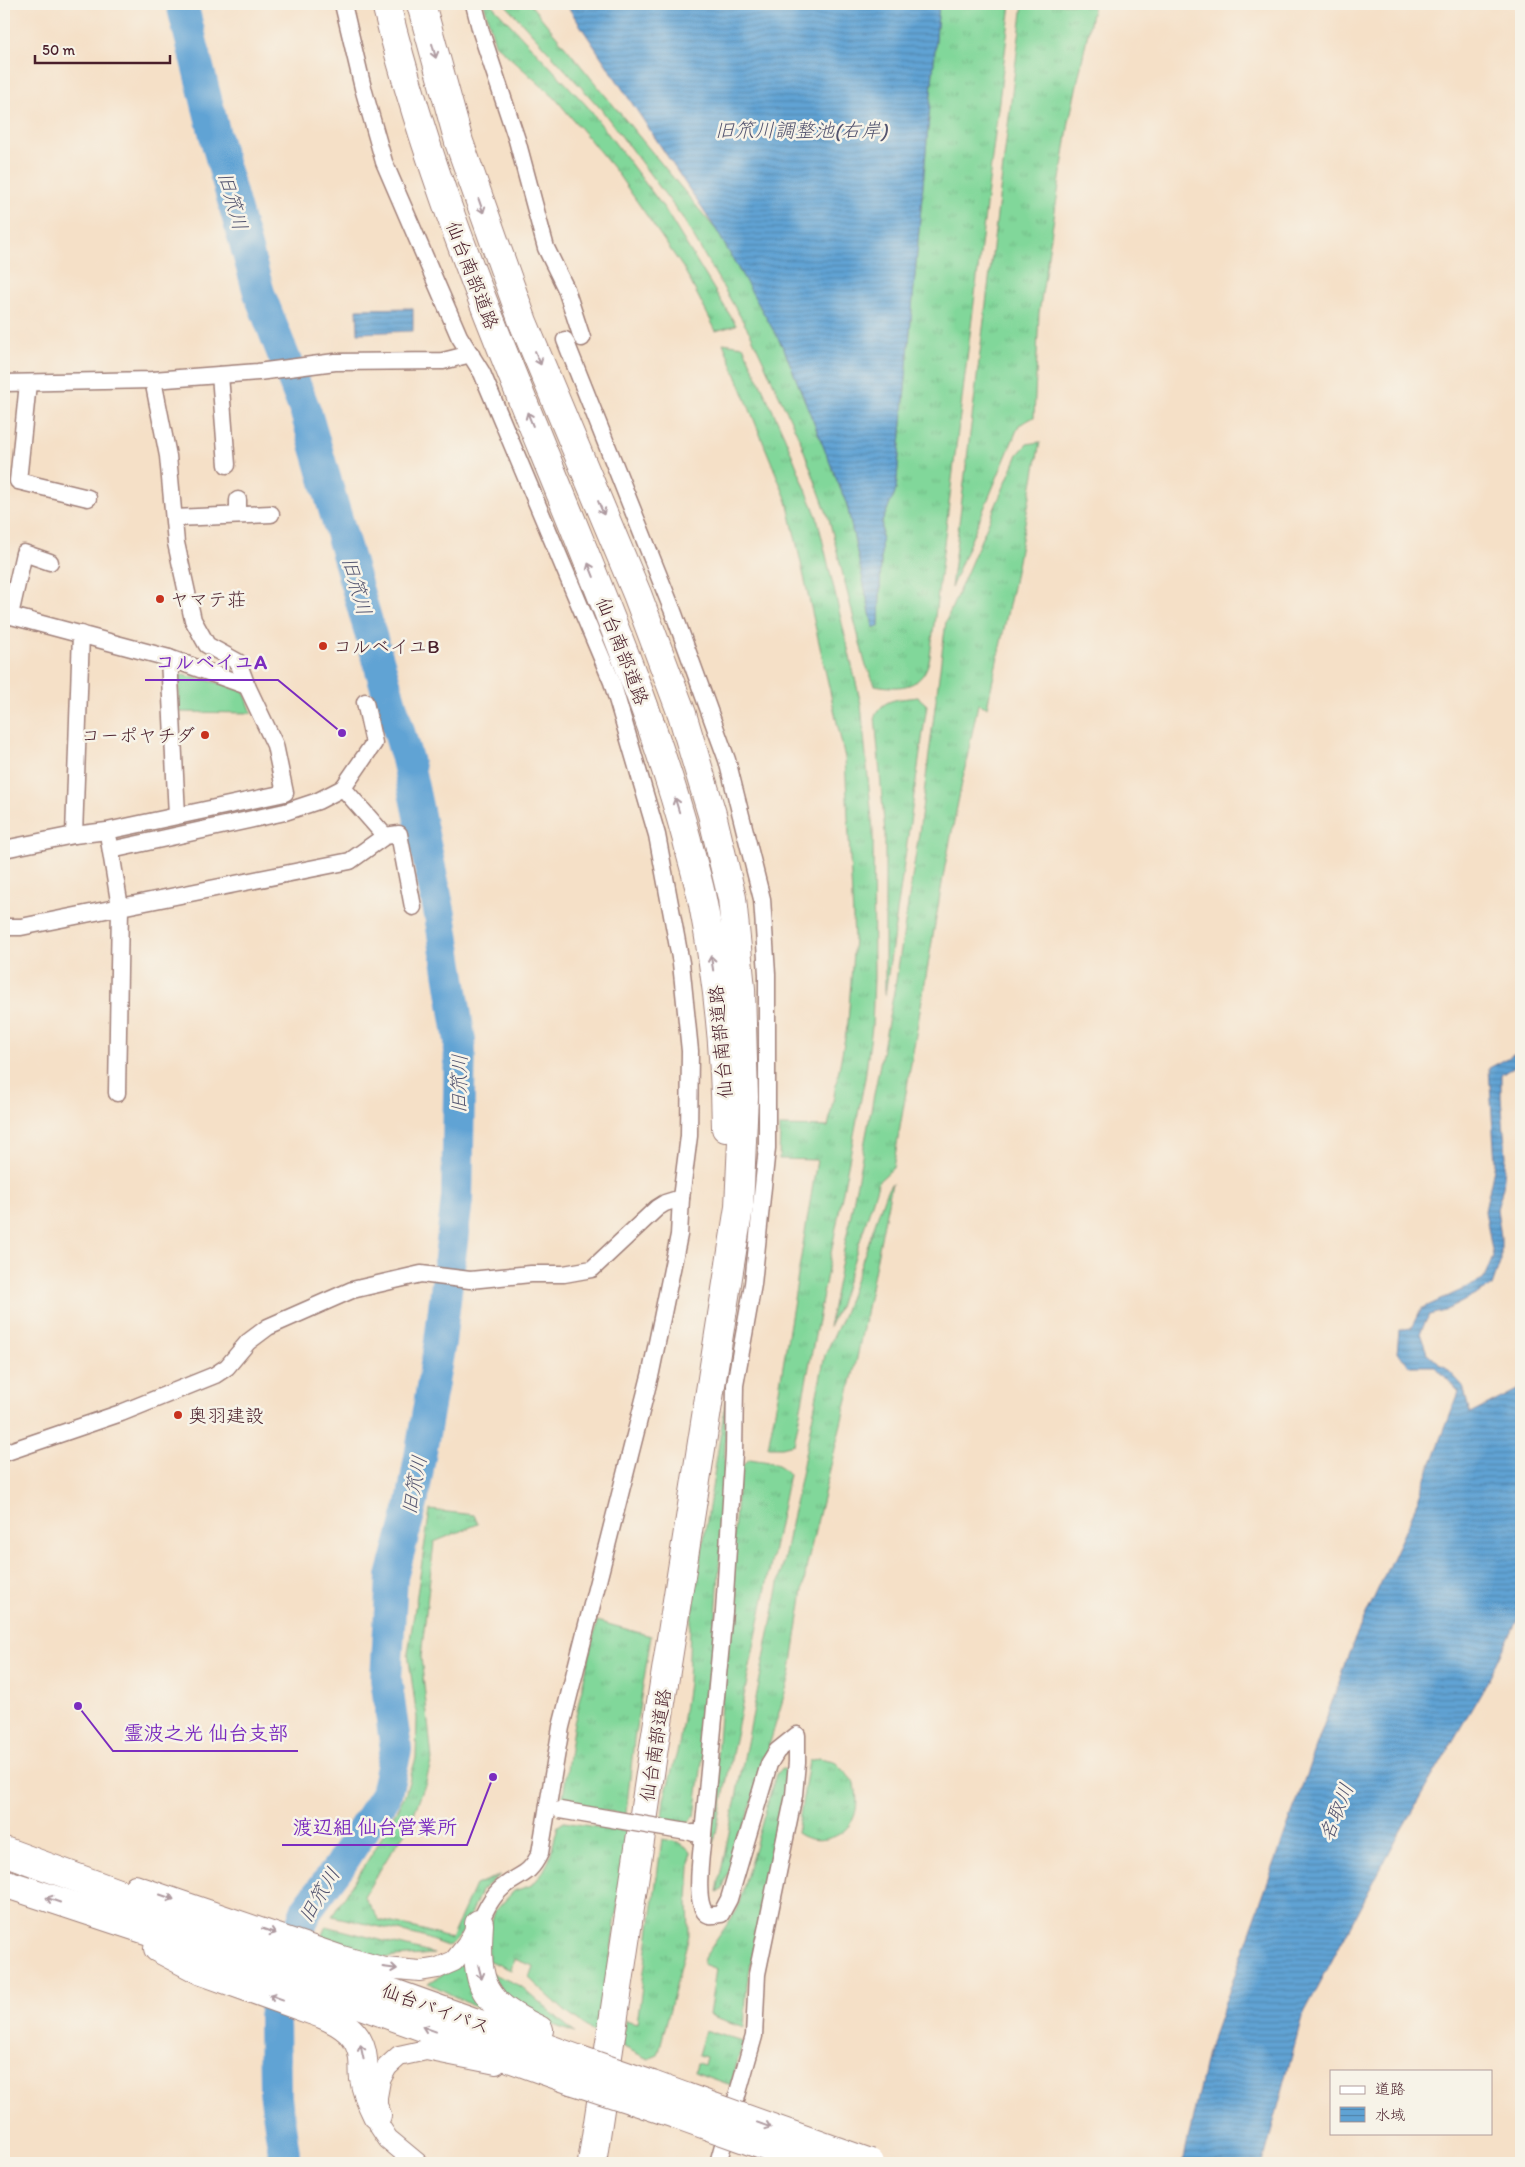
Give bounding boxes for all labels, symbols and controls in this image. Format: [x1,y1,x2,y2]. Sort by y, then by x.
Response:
scale bar [35,32,170,64]
text: 50 m [42,41,75,59]
one-way arrow [430,42,440,58]
water label: 旧笊川調整池(右岸) [714,118,889,142]
water label: 旧笊川 [213,169,253,233]
one-way arrow [477,198,486,214]
street label: 仙台南部道路 [441,218,504,333]
one-way arrow [534,350,543,366]
one-way arrow [525,412,535,427]
one-way arrow [597,500,607,515]
water label: 旧笊川 [337,554,377,618]
one-way arrow [586,563,595,578]
place label: ヤマテ荘 [170,588,246,611]
marker: ヤマテ荘 [154,593,166,605]
street label: 仙台南部道路 [591,594,654,709]
place label: コルベイユB [333,635,440,658]
marker: コルベイユB [317,640,329,652]
callout: コルベイユA [145,645,278,680]
text: コルベイユA [155,650,267,674]
place label: コーポヤチダ [81,724,195,747]
marker: コーポヤチダ [199,729,211,741]
one-way arrow [671,797,681,813]
one-way arrow [707,955,717,971]
street label: 仙台南部道路 [704,984,737,1100]
water label: 旧笊川 [446,1054,472,1114]
place label: 奥羽建設 [188,1404,264,1427]
marker: 奥羽建設 [172,1409,184,1421]
water label: 旧笊川 [396,1453,432,1517]
street label: 仙台南部道路 [635,1687,676,1803]
callout: 霊波之光 仙台支部 [113,1716,298,1751]
text: 霊波之光 仙台支部 [124,1721,288,1745]
water label: 名取川 [1314,1780,1358,1844]
callout: 渡辺組 仙台営業所 [282,1810,467,1845]
text: 渡辺組 仙台営業所 [293,1815,457,1839]
water label: 旧笊川 [293,1863,345,1927]
one-way arrow [159,1892,175,1902]
one-way arrow [45,1894,61,1904]
one-way arrow [261,1927,277,1937]
one-way arrow [381,1963,397,1973]
one-way arrow [476,1964,485,1980]
street label: 仙台バイパス [379,1978,493,2039]
one-way arrow [269,1992,285,2001]
one-way arrow [422,2024,437,2033]
one-way arrow [356,2044,366,2060]
legend [1330,2070,1492,2134]
text: 道路 [1375,2080,1405,2098]
text: 水域 [1375,2106,1405,2124]
one-way arrow [756,2121,771,2130]

